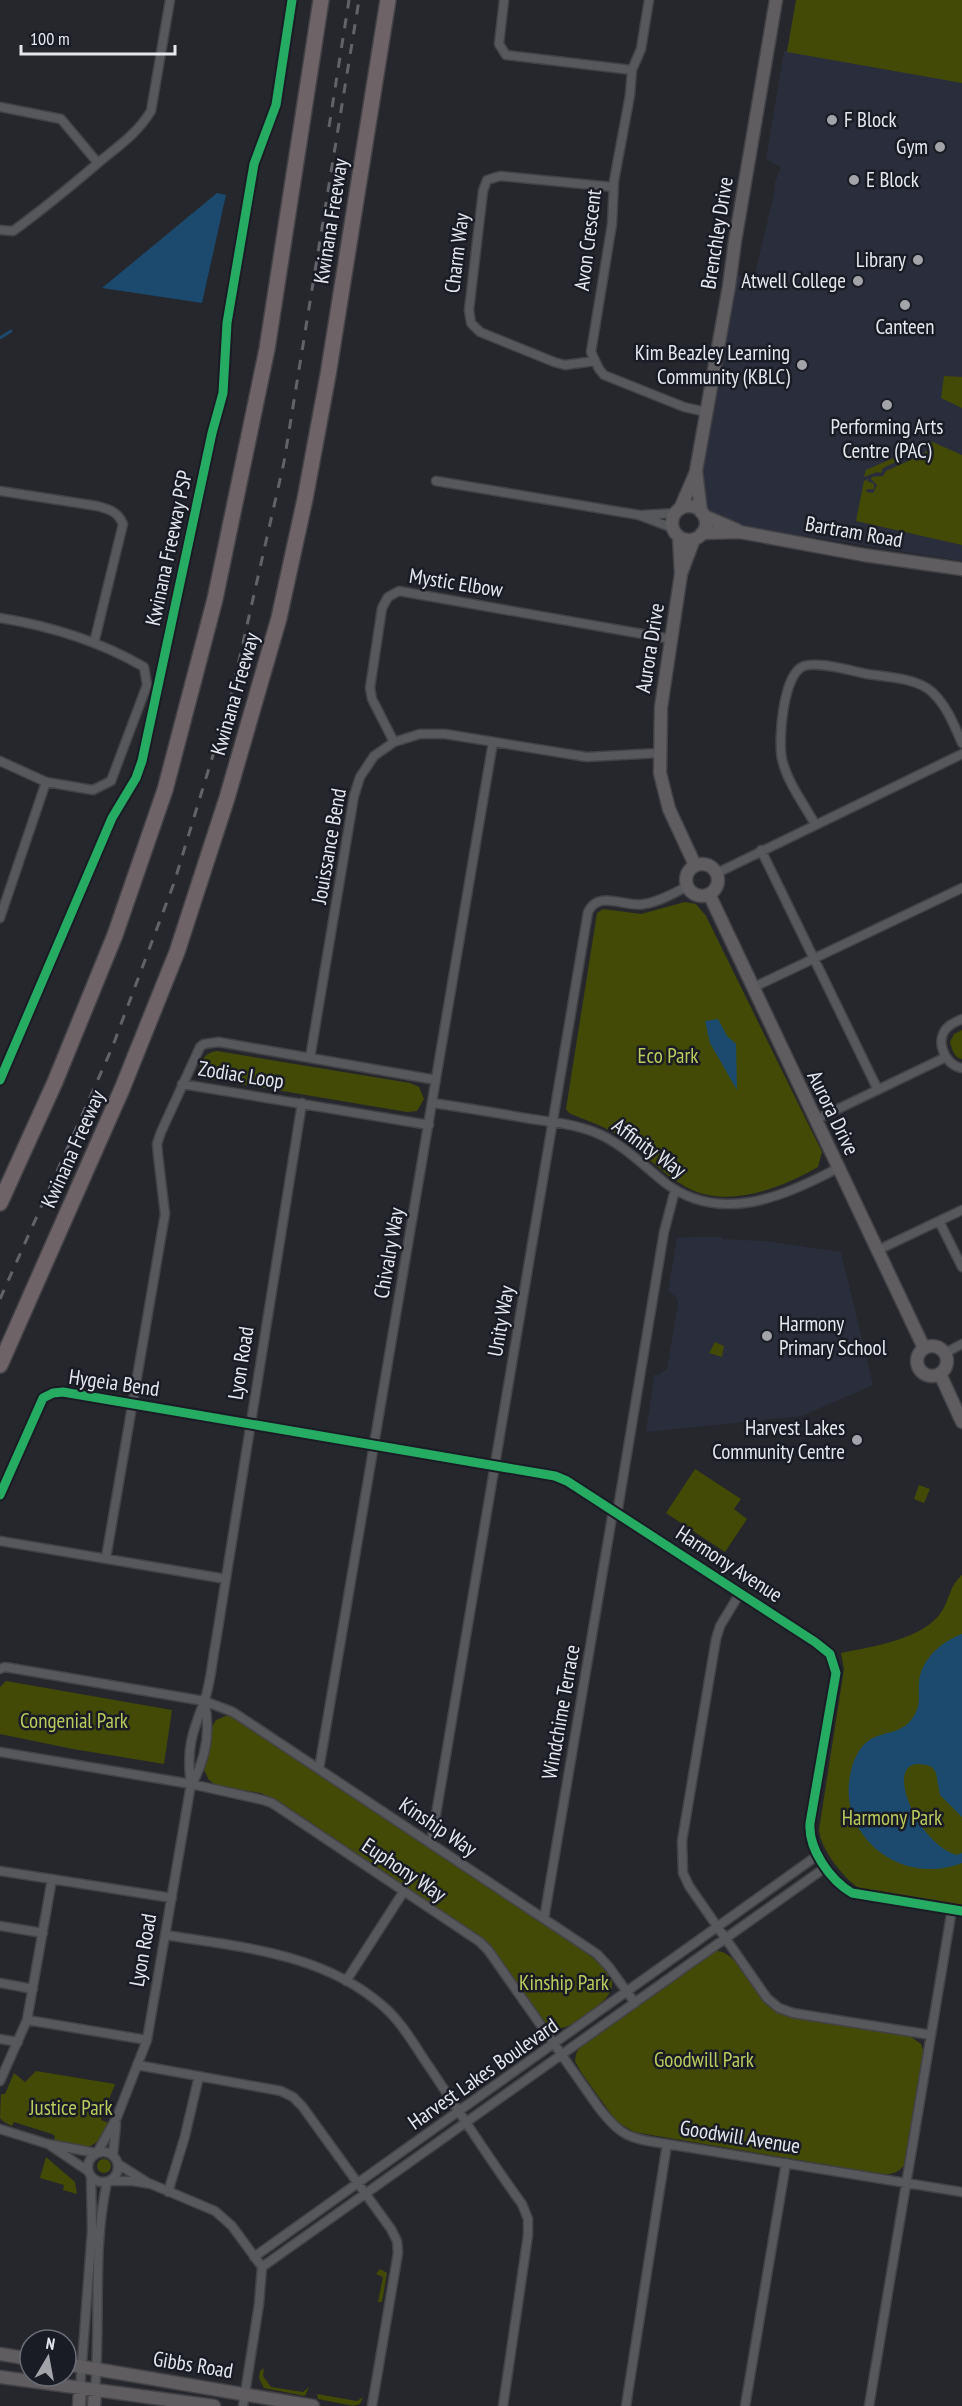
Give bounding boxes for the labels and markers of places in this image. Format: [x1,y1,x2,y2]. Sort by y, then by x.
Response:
place label: F Block [844,106,897,133]
marker: F Block [825,113,839,127]
place label: Gym [896,133,928,160]
marker: Gym [933,140,947,154]
place label: E Block [866,166,919,193]
marker: E Block [847,173,861,187]
place label: Library [856,246,906,273]
marker: Library [911,253,925,267]
place label: Atwell College [741,267,846,294]
marker: Atwell College [851,274,865,288]
marker: Canteen [898,298,912,312]
place label: Canteen [876,313,934,340]
place label: Kim Beazley Learning Community (KBLC) [635,339,790,390]
marker: Kim Beazley Learning Community (KBLC) [795,358,809,372]
marker: Performing Arts Centre (PAC) [880,398,894,412]
place label: Performing Arts Centre (PAC) [831,413,943,464]
place label: Harmony Primary School [779,1310,887,1361]
marker: Harmony Primary School [760,1329,774,1343]
place label: Harvest Lakes Community Centre [712,1414,845,1465]
marker: Harvest Lakes Community Centre [850,1433,864,1447]

